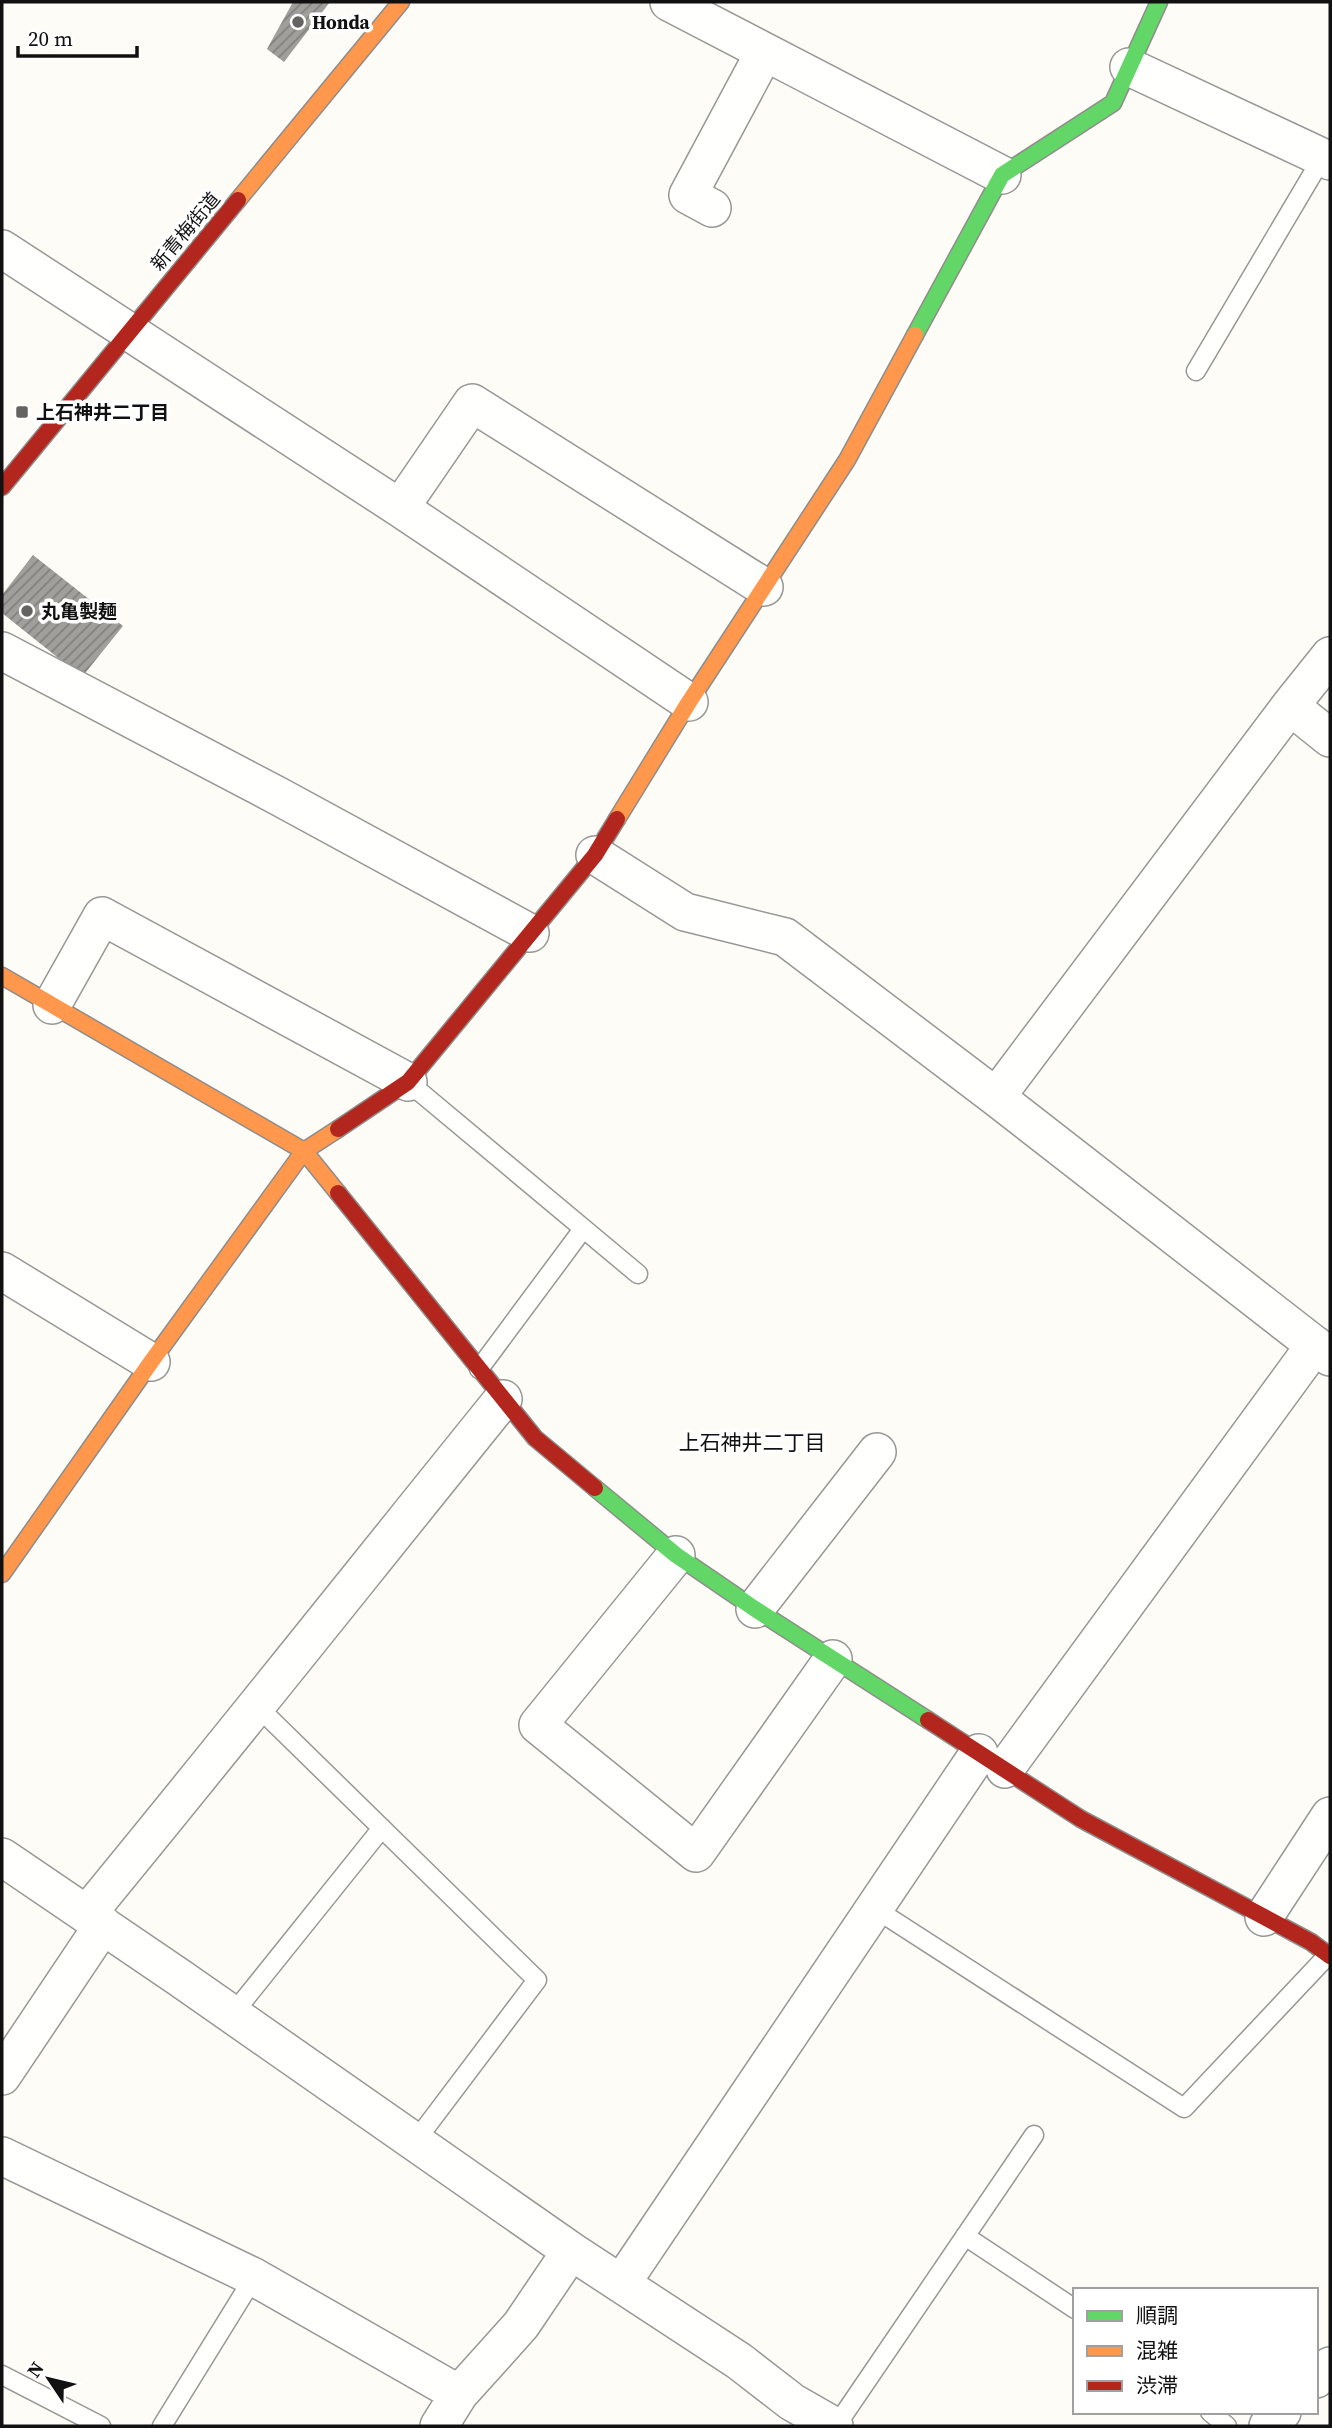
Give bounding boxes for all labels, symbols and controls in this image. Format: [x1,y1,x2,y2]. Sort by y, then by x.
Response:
place label: Honda [312,9,371,35]
scale bar [18,14,136,58]
marker: Honda [290,14,306,30]
text: 20 m [28,24,73,53]
street label: 新青梅街道 [145,186,225,276]
place label: 上石神井二丁目 [36,399,169,425]
marker: 上石神井二丁目 [14,404,30,420]
place label: 丸亀製麺 [41,598,117,624]
marker: 丸亀製麺 [19,603,35,619]
district label: 上石神井二丁目 [679,1428,826,1457]
legend [1073,2288,1318,2414]
text: 順調 [1136,2301,1178,2330]
text: 混雑 [1136,2336,1178,2365]
north arrow [14,2344,84,2414]
text: N [20,2356,50,2382]
text: 渋滞 [1136,2371,1178,2400]

